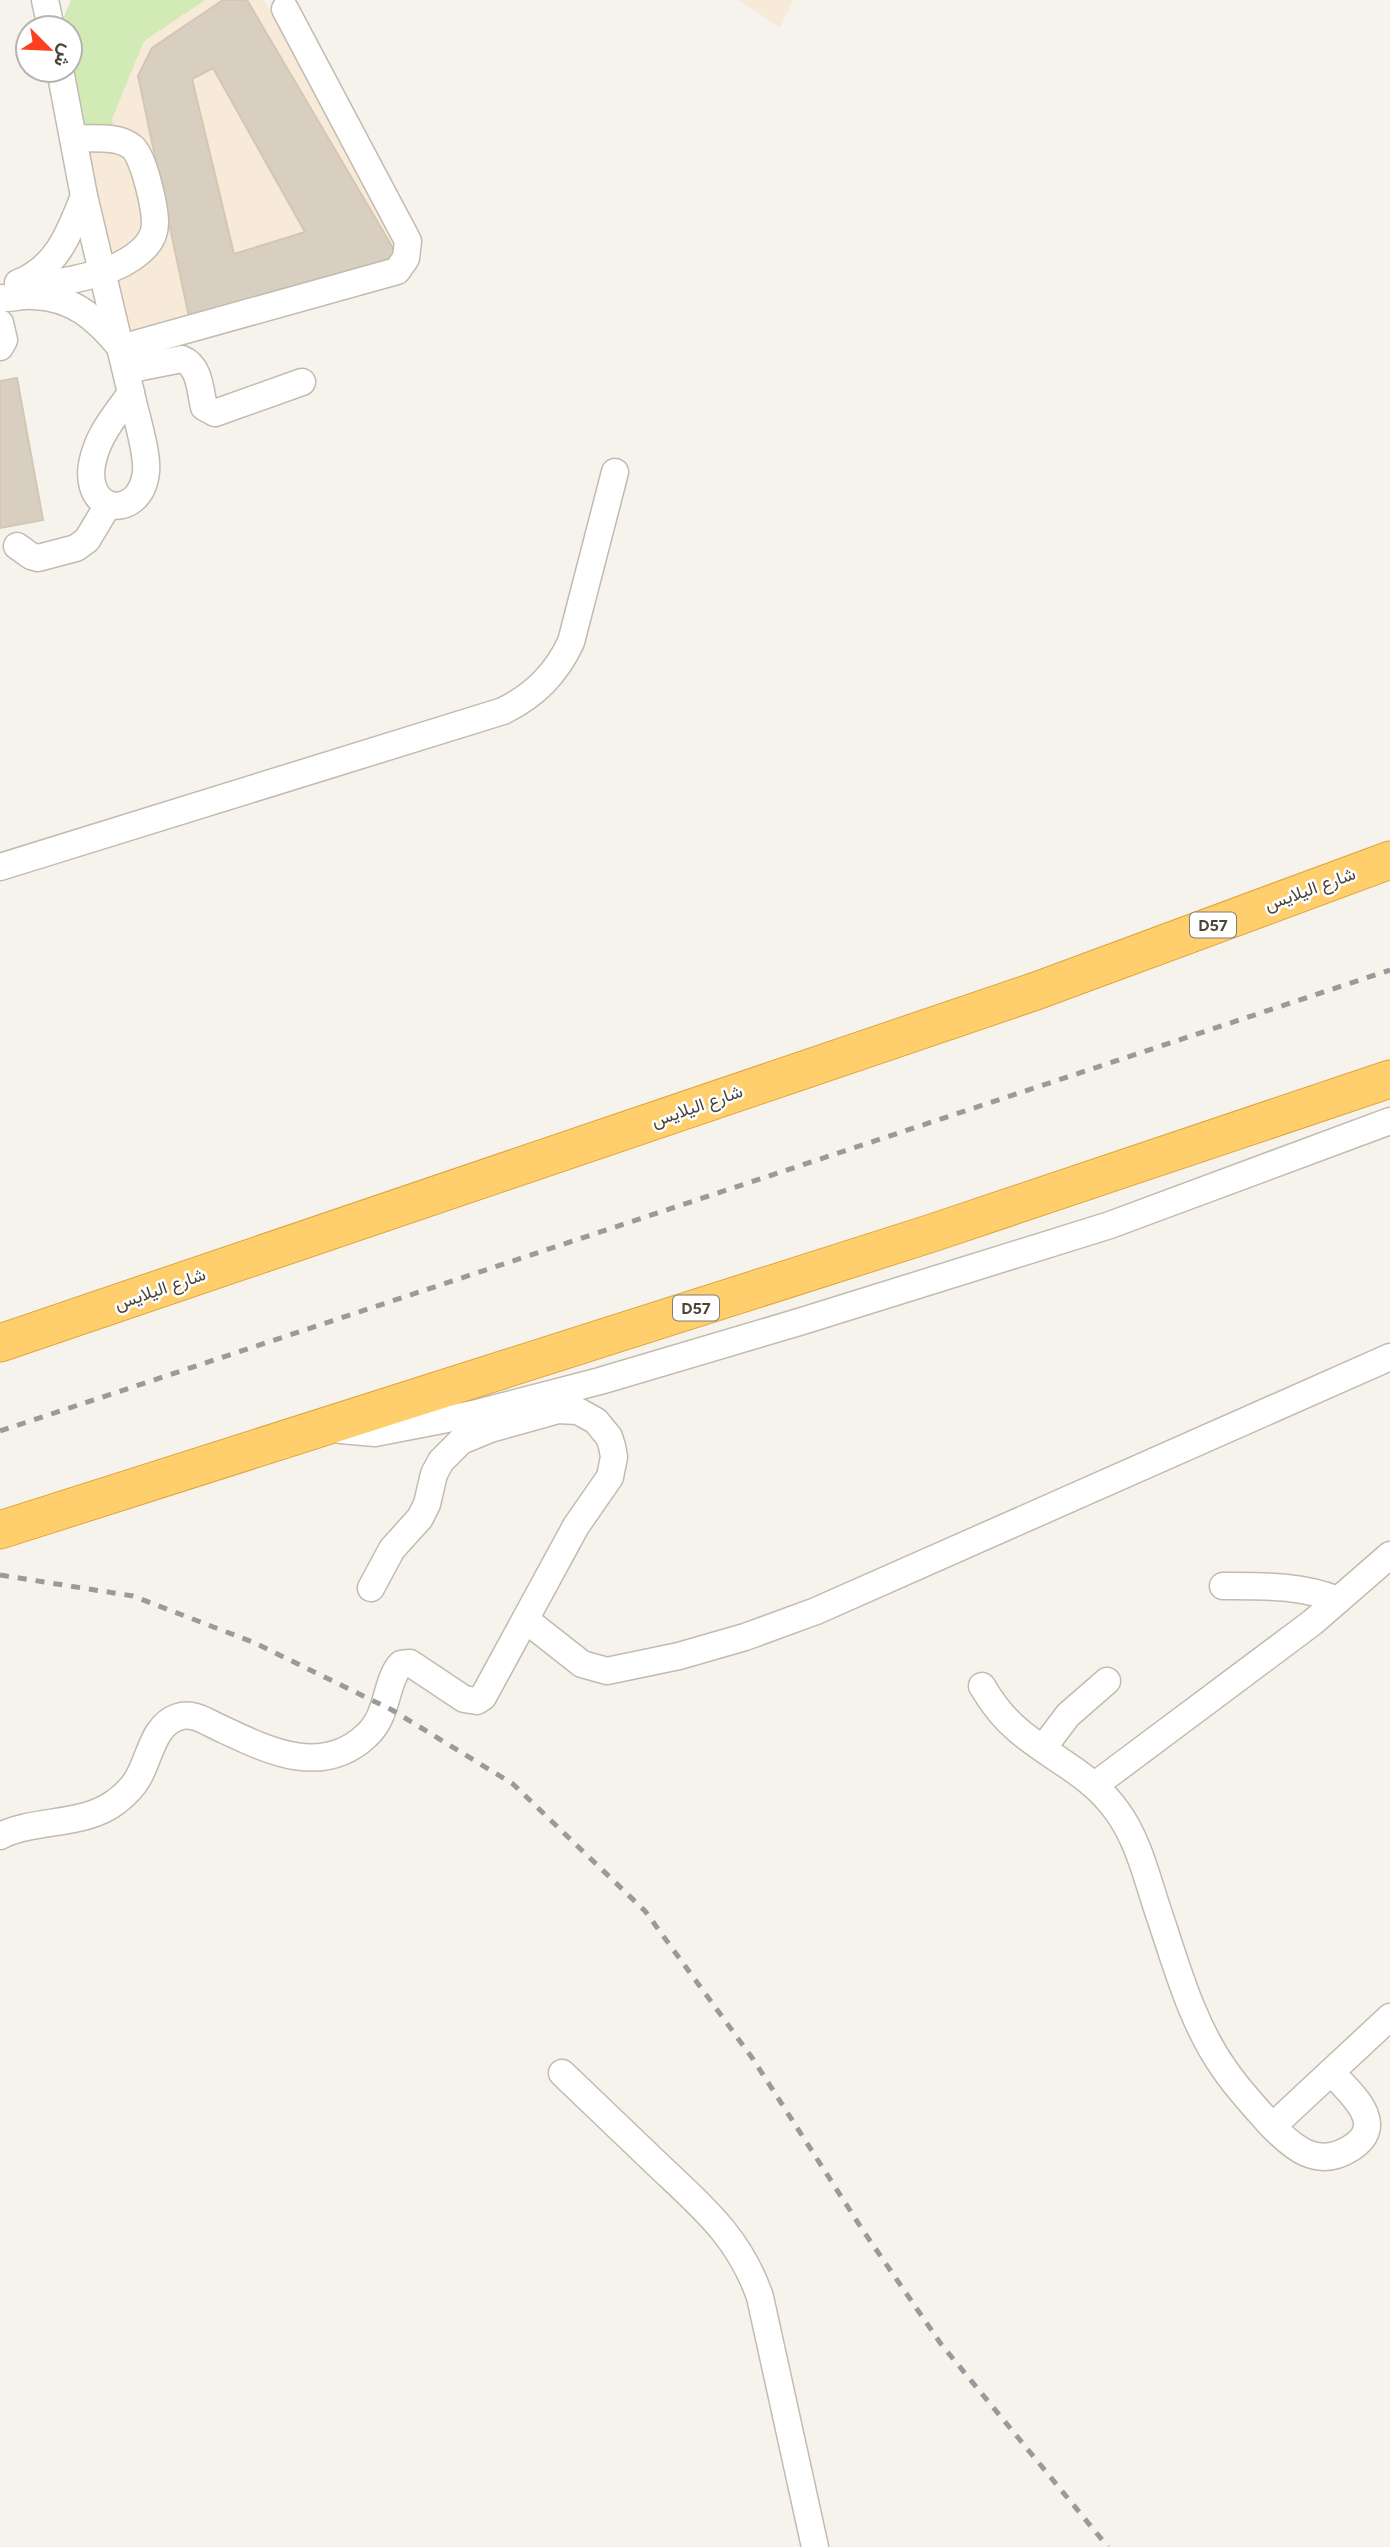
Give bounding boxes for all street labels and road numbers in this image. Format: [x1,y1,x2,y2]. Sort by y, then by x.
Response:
street label: شارع اليلايس [1261,862,1359,917]
road number: D57 [1190,912,1236,937]
street label: شارع اليلايس [648,1080,746,1133]
street label: شارع اليلايس [111,1263,209,1316]
road number: D57 [673,1296,719,1320]

